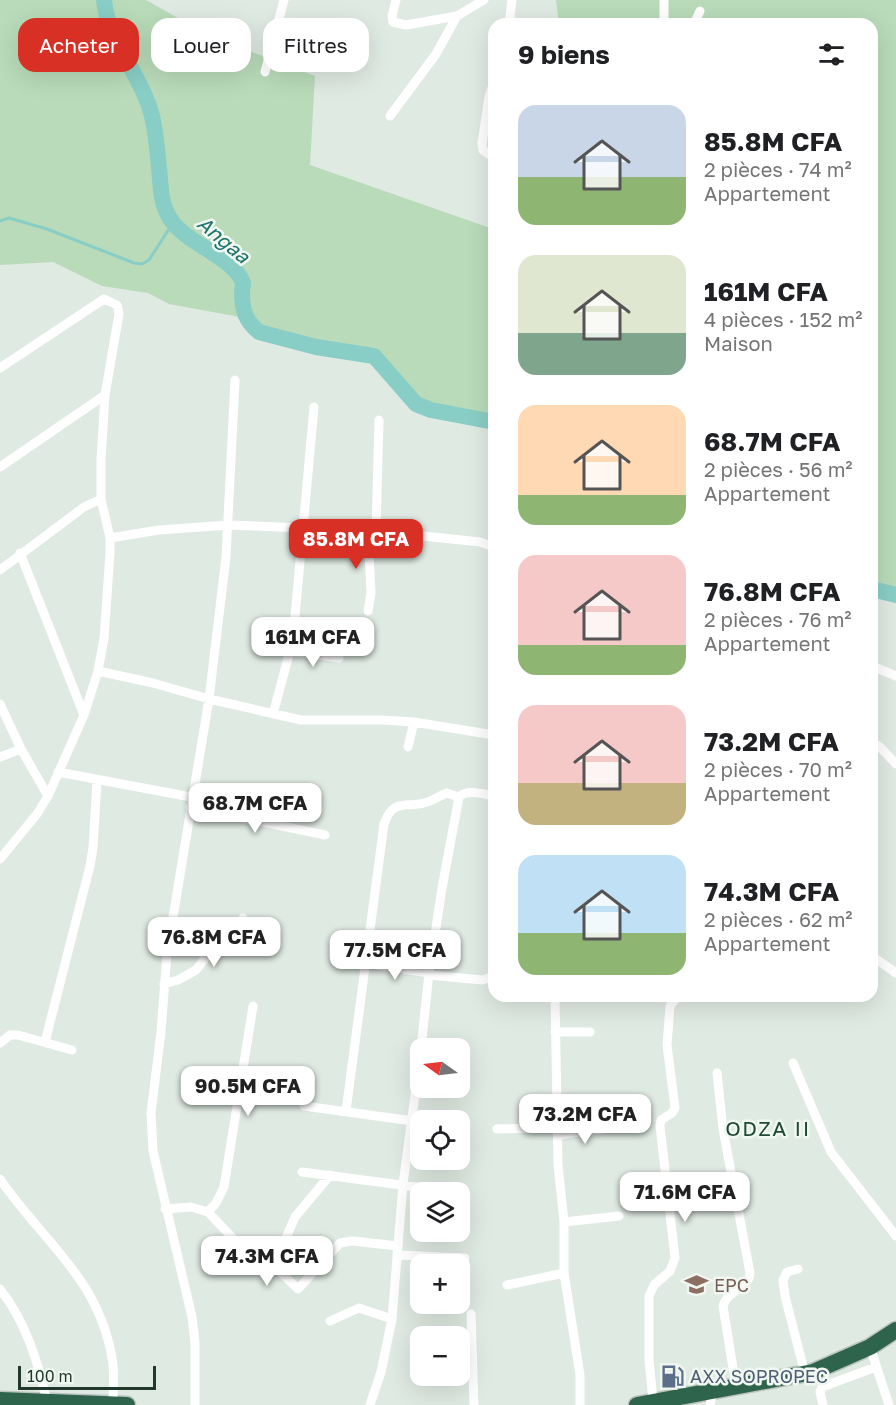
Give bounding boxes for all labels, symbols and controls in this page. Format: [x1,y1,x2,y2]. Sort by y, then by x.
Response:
chip: Acheter [18,18,139,72]
chip: Louer [151,18,251,72]
chip: Filtres [263,18,369,72]
icon: filters [815,38,848,71]
text: 9 biens [518,39,610,70]
text: 85.8M CFA [704,126,842,157]
icon: home [566,129,638,201]
text: 2 pièces · 74 m² [704,157,852,181]
text: Appartement [704,181,831,205]
water label: Angaa [192,210,255,269]
text: 161M CFA [704,276,828,307]
icon: home [566,279,638,351]
text: 4 pièces · 152 m² [704,307,862,331]
text: Maison [704,331,773,355]
text: 68.7M CFA [704,426,840,457]
icon: home [566,429,638,501]
text: 2 pièces · 56 m² [704,457,853,481]
text: Appartement [704,481,831,505]
pin: 85.8M CFA [287,519,425,570]
text: 85.8M CFA [303,526,409,550]
text: 76.8M CFA [704,576,840,607]
icon: home [566,579,638,651]
text: 2 pièces · 76 m² [704,607,852,631]
pin: 161M CFA [251,617,375,668]
text: 161M CFA [265,624,361,648]
text: Appartement [704,631,831,655]
text: 73.2M CFA [704,726,839,757]
icon: home [566,729,638,801]
text: 2 pièces · 70 m² [704,757,852,781]
text: Appartement [704,781,831,805]
pin: 68.7M CFA [186,783,324,834]
text: 68.7M CFA [203,790,307,814]
text: 74.3M CFA [704,876,839,907]
icon: home [566,879,638,951]
text: 2 pièces · 62 m² [704,907,853,931]
pin: 76.8M CFA [145,917,283,968]
text: 76.8M CFA [162,924,266,948]
pin: 77.5M CFA [326,930,464,981]
text: Appartement [704,931,831,955]
text: 77.5M CFA [344,937,446,961]
north arrow [410,1038,470,1098]
map controls [410,1038,470,1386]
pin: 90.5M CFA [179,1066,317,1117]
text: 90.5M CFA [195,1073,301,1097]
pin: 73.2M CFA [516,1094,654,1145]
text: 73.2M CFA [533,1101,637,1125]
button: locate [410,1110,470,1170]
district label: ODZA II [725,1115,811,1141]
pin: 71.6M CFA [616,1172,754,1223]
text: 71.6M CFA [634,1179,736,1203]
button: layers [410,1182,470,1242]
pin: 74.3M CFA [198,1236,336,1287]
text: 74.3M CFA [215,1243,319,1267]
button: + [410,1254,470,1314]
school or university icon: EPC [683,1272,709,1298]
place label: EPC [714,1274,749,1296]
button: − [410,1326,470,1386]
scale bar [18,1363,156,1390]
fuel station icon: AXX SOPROPEC [659,1363,685,1389]
place label: AXX SOPROPEC [690,1365,828,1387]
text: 100 m [27,1366,73,1386]

